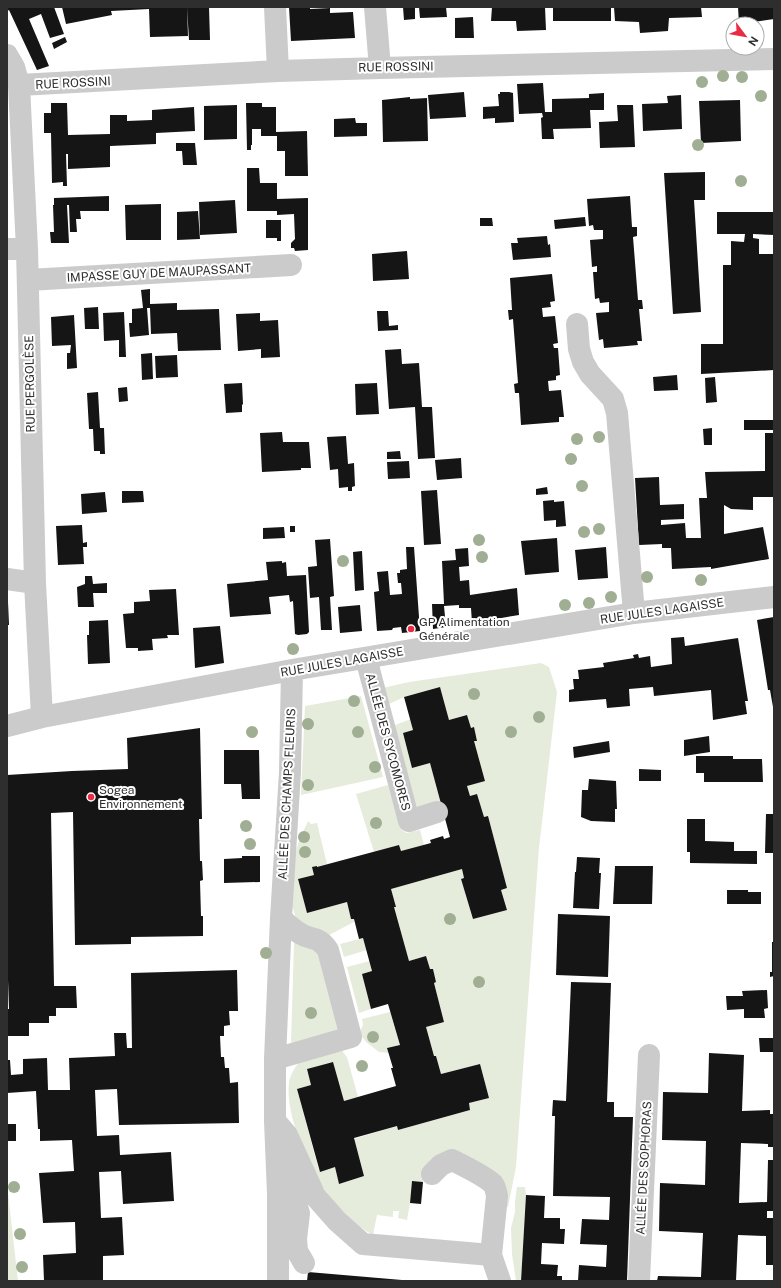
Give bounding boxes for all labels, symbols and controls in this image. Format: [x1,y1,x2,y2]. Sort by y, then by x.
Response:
north arrow [725,16,765,56]
text: N [746,34,761,48]
street label: RUE ROSSINI [358,59,434,75]
street label: RUE ROSSINI [35,74,111,92]
street label: IMPASSE GUY DE MAUPASSANT [66,261,252,285]
street label: RUE PERGOLÈSE [22,335,38,433]
street label: RUE JULES LAGAISSE [599,595,725,627]
place label: GP Alimentation Générale [419,615,510,643]
marker: GP Alimentation Générale [406,624,416,634]
street label: RUE JULES LAGAISSE [279,644,405,680]
street label: ALLÉE DES SYCOMORES [363,672,413,812]
street label: ALLÉE DES CHAMPS FLEURIS [276,708,298,880]
place label: Sogea Environnement [99,783,183,811]
marker: Sogea Environnement [86,792,96,802]
street label: ALLÉE DES SOPHORAS [634,1101,654,1235]

